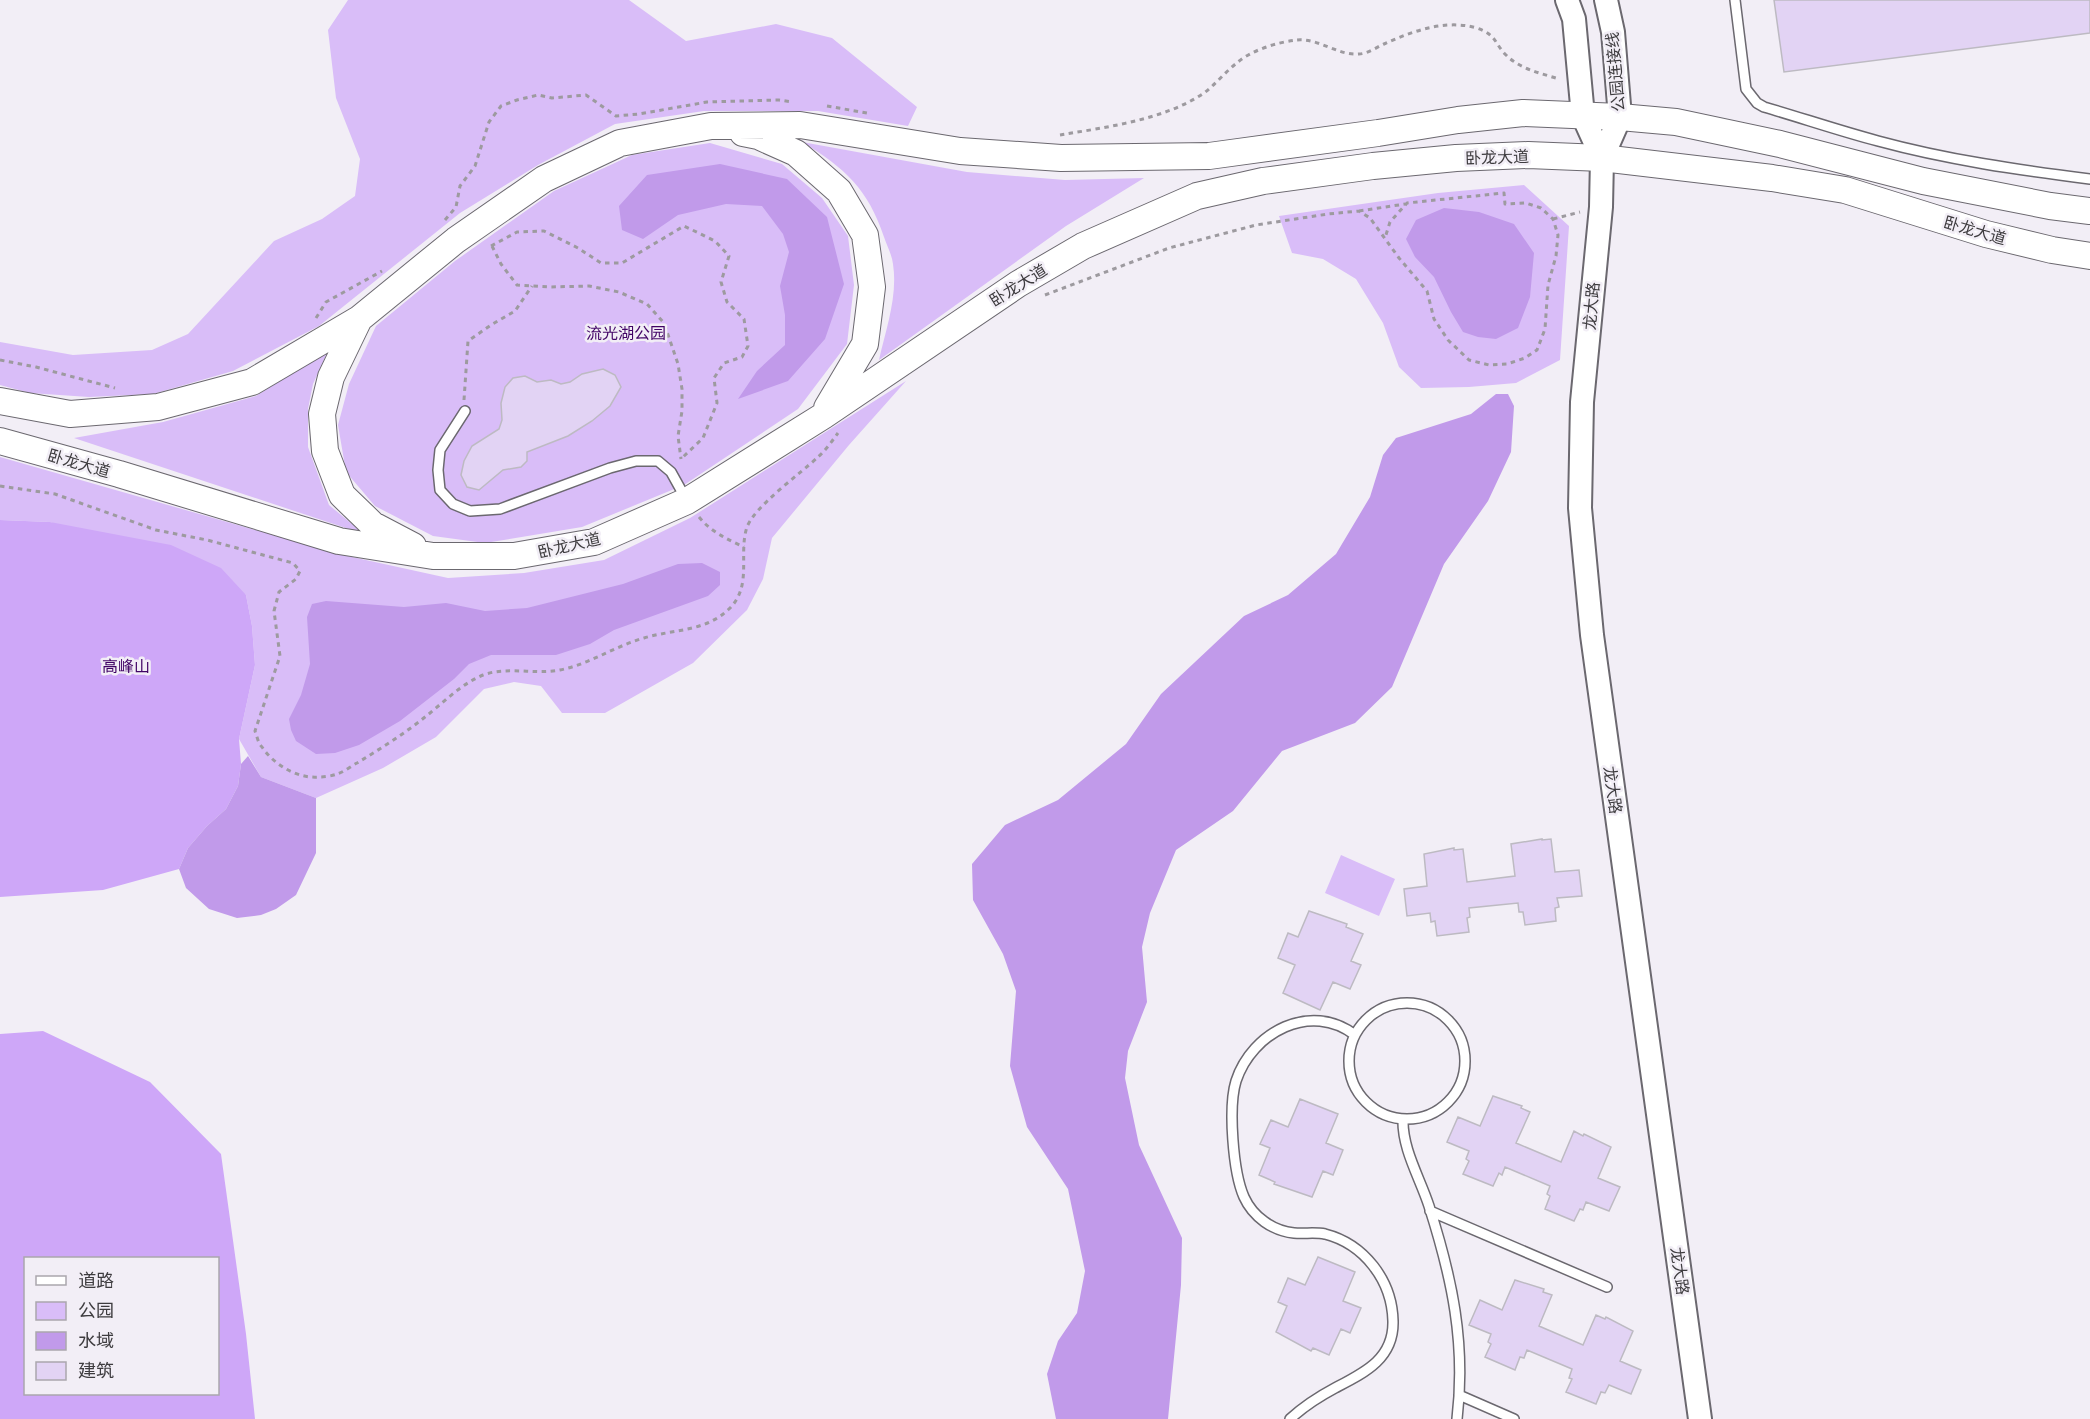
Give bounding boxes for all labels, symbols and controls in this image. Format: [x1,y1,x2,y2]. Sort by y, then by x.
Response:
street label: 公园连接线 [1601,31,1630,113]
street label: 卧龙大道 [1465,145,1529,170]
street label: 卧龙大道 [1941,211,2009,250]
street label: 卧龙大道 [985,259,1052,312]
street label: 龙大路 [1578,281,1605,331]
park label: 流光湖公园 [586,322,666,345]
street label: 卧龙大道 [45,444,113,483]
street label: 卧龙大道 [535,527,603,564]
park label: 高峰山 [102,655,150,678]
street label: 龙大路 [1598,765,1627,815]
street label: 龙大路 [1665,1246,1694,1296]
legend [24,1257,219,1395]
text: 道路 [78,1268,114,1294]
text: 公园 [78,1298,114,1324]
text: 水域 [78,1328,114,1354]
text: 建筑 [78,1358,114,1384]

